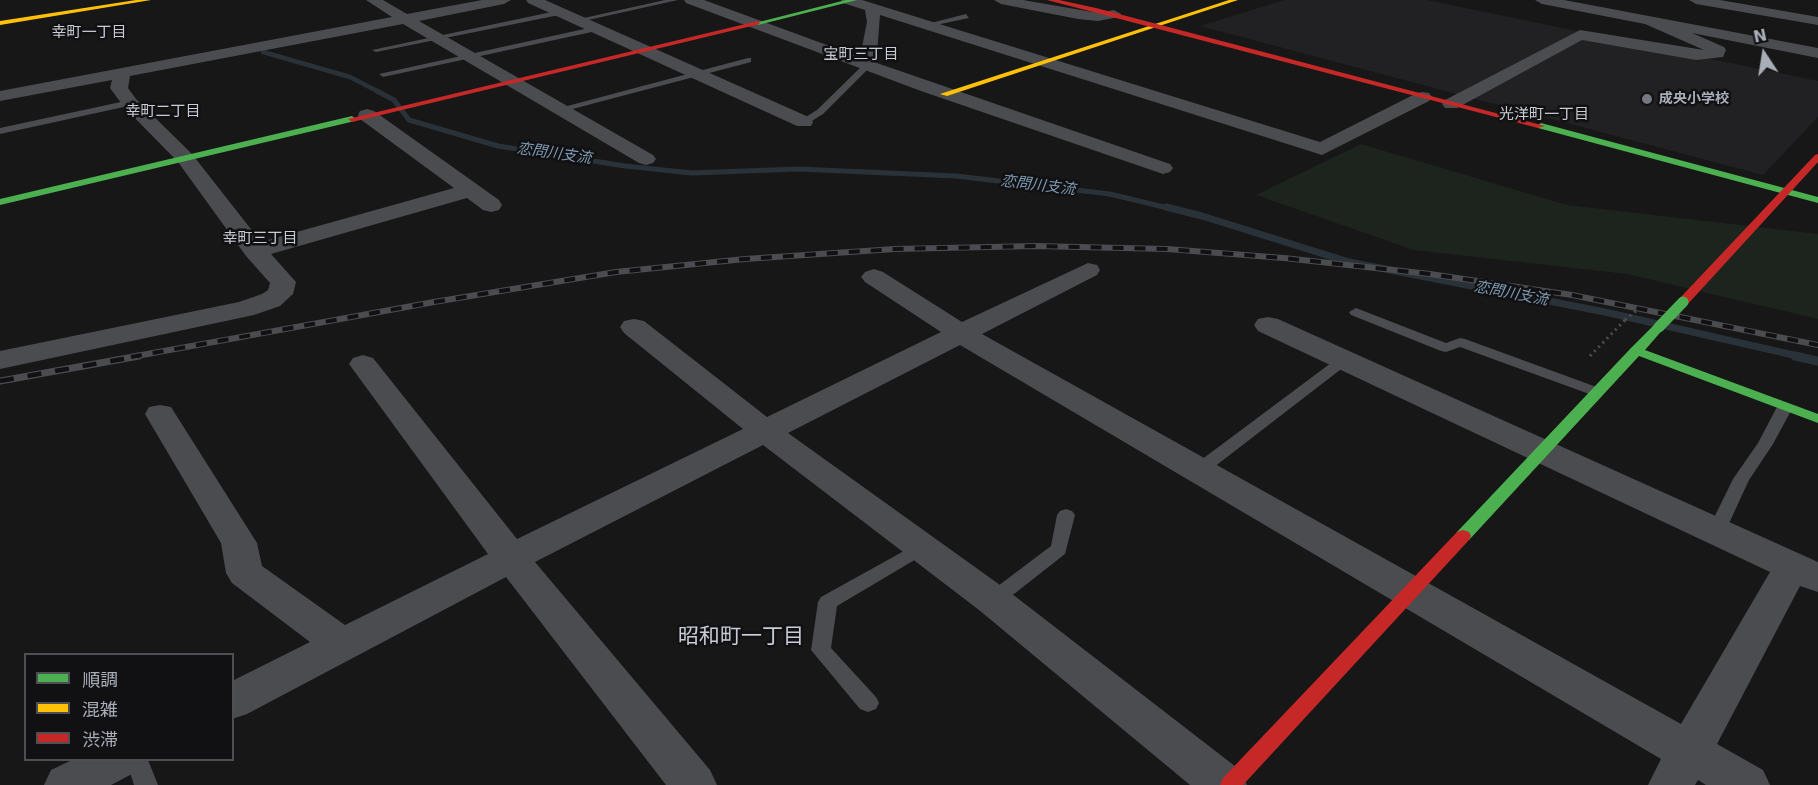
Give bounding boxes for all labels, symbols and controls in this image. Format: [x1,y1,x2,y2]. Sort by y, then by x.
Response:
district label: 幸町一丁目 [52,24,126,42]
north arrow [1734,24,1794,84]
text: N [1752,25,1769,47]
district label: 宝町三丁目 [824,46,898,64]
place label: 成央小学校 [1659,91,1729,107]
marker: 成央小学校 [1640,92,1654,106]
district label: 幸町二丁目 [126,103,200,121]
district label: 光洋町一丁目 [1499,106,1589,124]
water label: 恋問川支流 [516,140,592,168]
water label: 恋問川支流 [1000,172,1076,200]
district label: 幸町三丁目 [223,230,297,248]
water label: 恋問川支流 [1472,278,1550,310]
district label: 昭和町一丁目 [678,625,804,651]
legend [24,653,234,761]
text: 順調 [82,669,118,690]
text: 混雑 [82,699,118,720]
text: 渋滞 [82,729,118,750]

